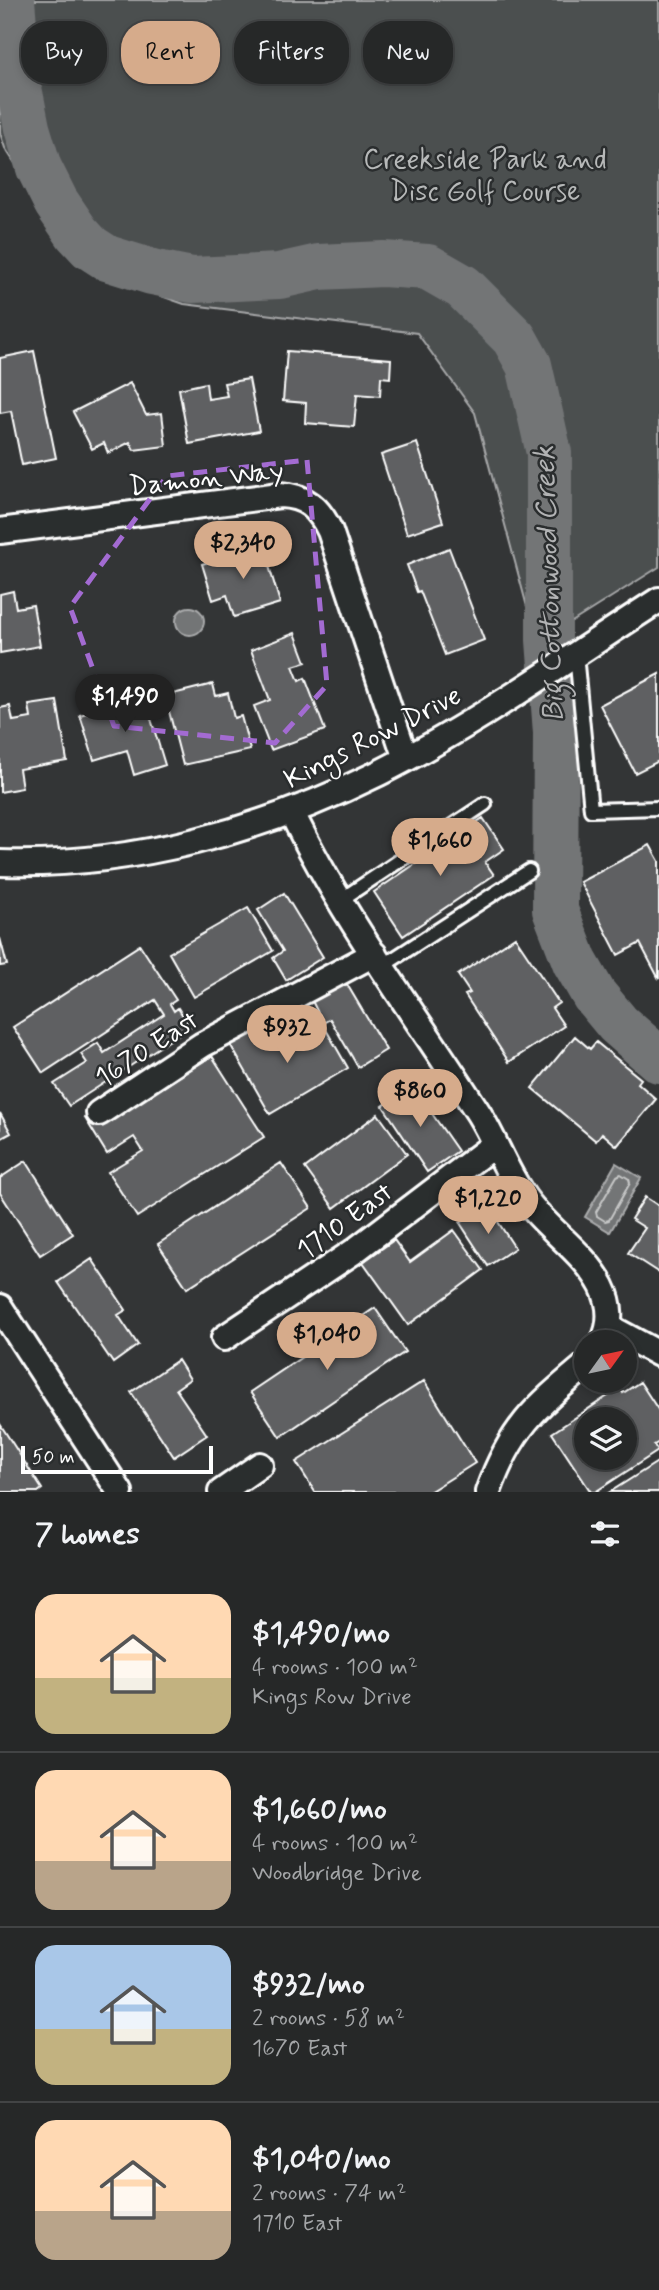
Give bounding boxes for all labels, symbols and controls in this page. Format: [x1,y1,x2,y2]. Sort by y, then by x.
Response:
chip: Buy [21,21,107,84]
chip: Rent [121,21,220,84]
chip: Filters [234,21,349,84]
chip: New [363,21,453,84]
park label: Creekside Park and Disc Golf Course [363,142,607,211]
water label: Big Cottonwood Creek [525,445,578,723]
street label: Damon Way [127,453,286,506]
pin: $2,340 [186,522,300,581]
text: $2,340 [210,529,276,559]
pin: $1,490 [68,674,182,734]
street label: Kings Row Drive [278,678,469,801]
text: $1,490 [91,682,159,712]
pin: $1,660 [383,818,497,878]
text: $1,660 [407,826,473,856]
street label: 1670 East [89,1003,207,1097]
pin: $932 [246,1006,328,1065]
text: $932 [263,1013,311,1043]
pin: $860 [379,1070,461,1129]
text: $860 [393,1077,447,1107]
street label: 1710 East [290,1174,401,1269]
pin: $1,220 [431,1176,545,1236]
text: $1,220 [454,1184,522,1214]
pin: $1,040 [270,1312,384,1372]
text: $1,040 [293,1320,361,1350]
north arrow [574,1330,637,1393]
map controls [574,1330,637,1470]
button: layers [574,1407,637,1470]
scale bar [21,1443,214,1475]
text: 50 m [32,1445,75,1470]
text: 7 homes [35,1515,140,1554]
icon: filters [586,1515,624,1553]
text: $1,490/mo [252,1614,390,1653]
icon: home [91,1622,175,1706]
text: 4 rooms · 100 m² [252,1653,418,1683]
text: Kings Row Drive [252,1683,412,1713]
text: $1,660/mo [252,1790,387,1829]
icon: home [91,1798,175,1882]
text: 4 rooms · 100 m² [252,1829,418,1859]
text: Woodbridge Drive [252,1859,422,1889]
text: $932/mo [252,1965,365,2004]
icon: home [91,1973,175,2057]
text: 2 rooms · 58 m² [252,2004,405,2034]
text: 1670 East [252,2034,347,2064]
text: $1,040/mo [252,2140,391,2179]
icon: home [91,2148,175,2232]
text: 2 rooms · 74 m² [252,2179,407,2209]
text: 1710 East [252,2209,342,2239]

